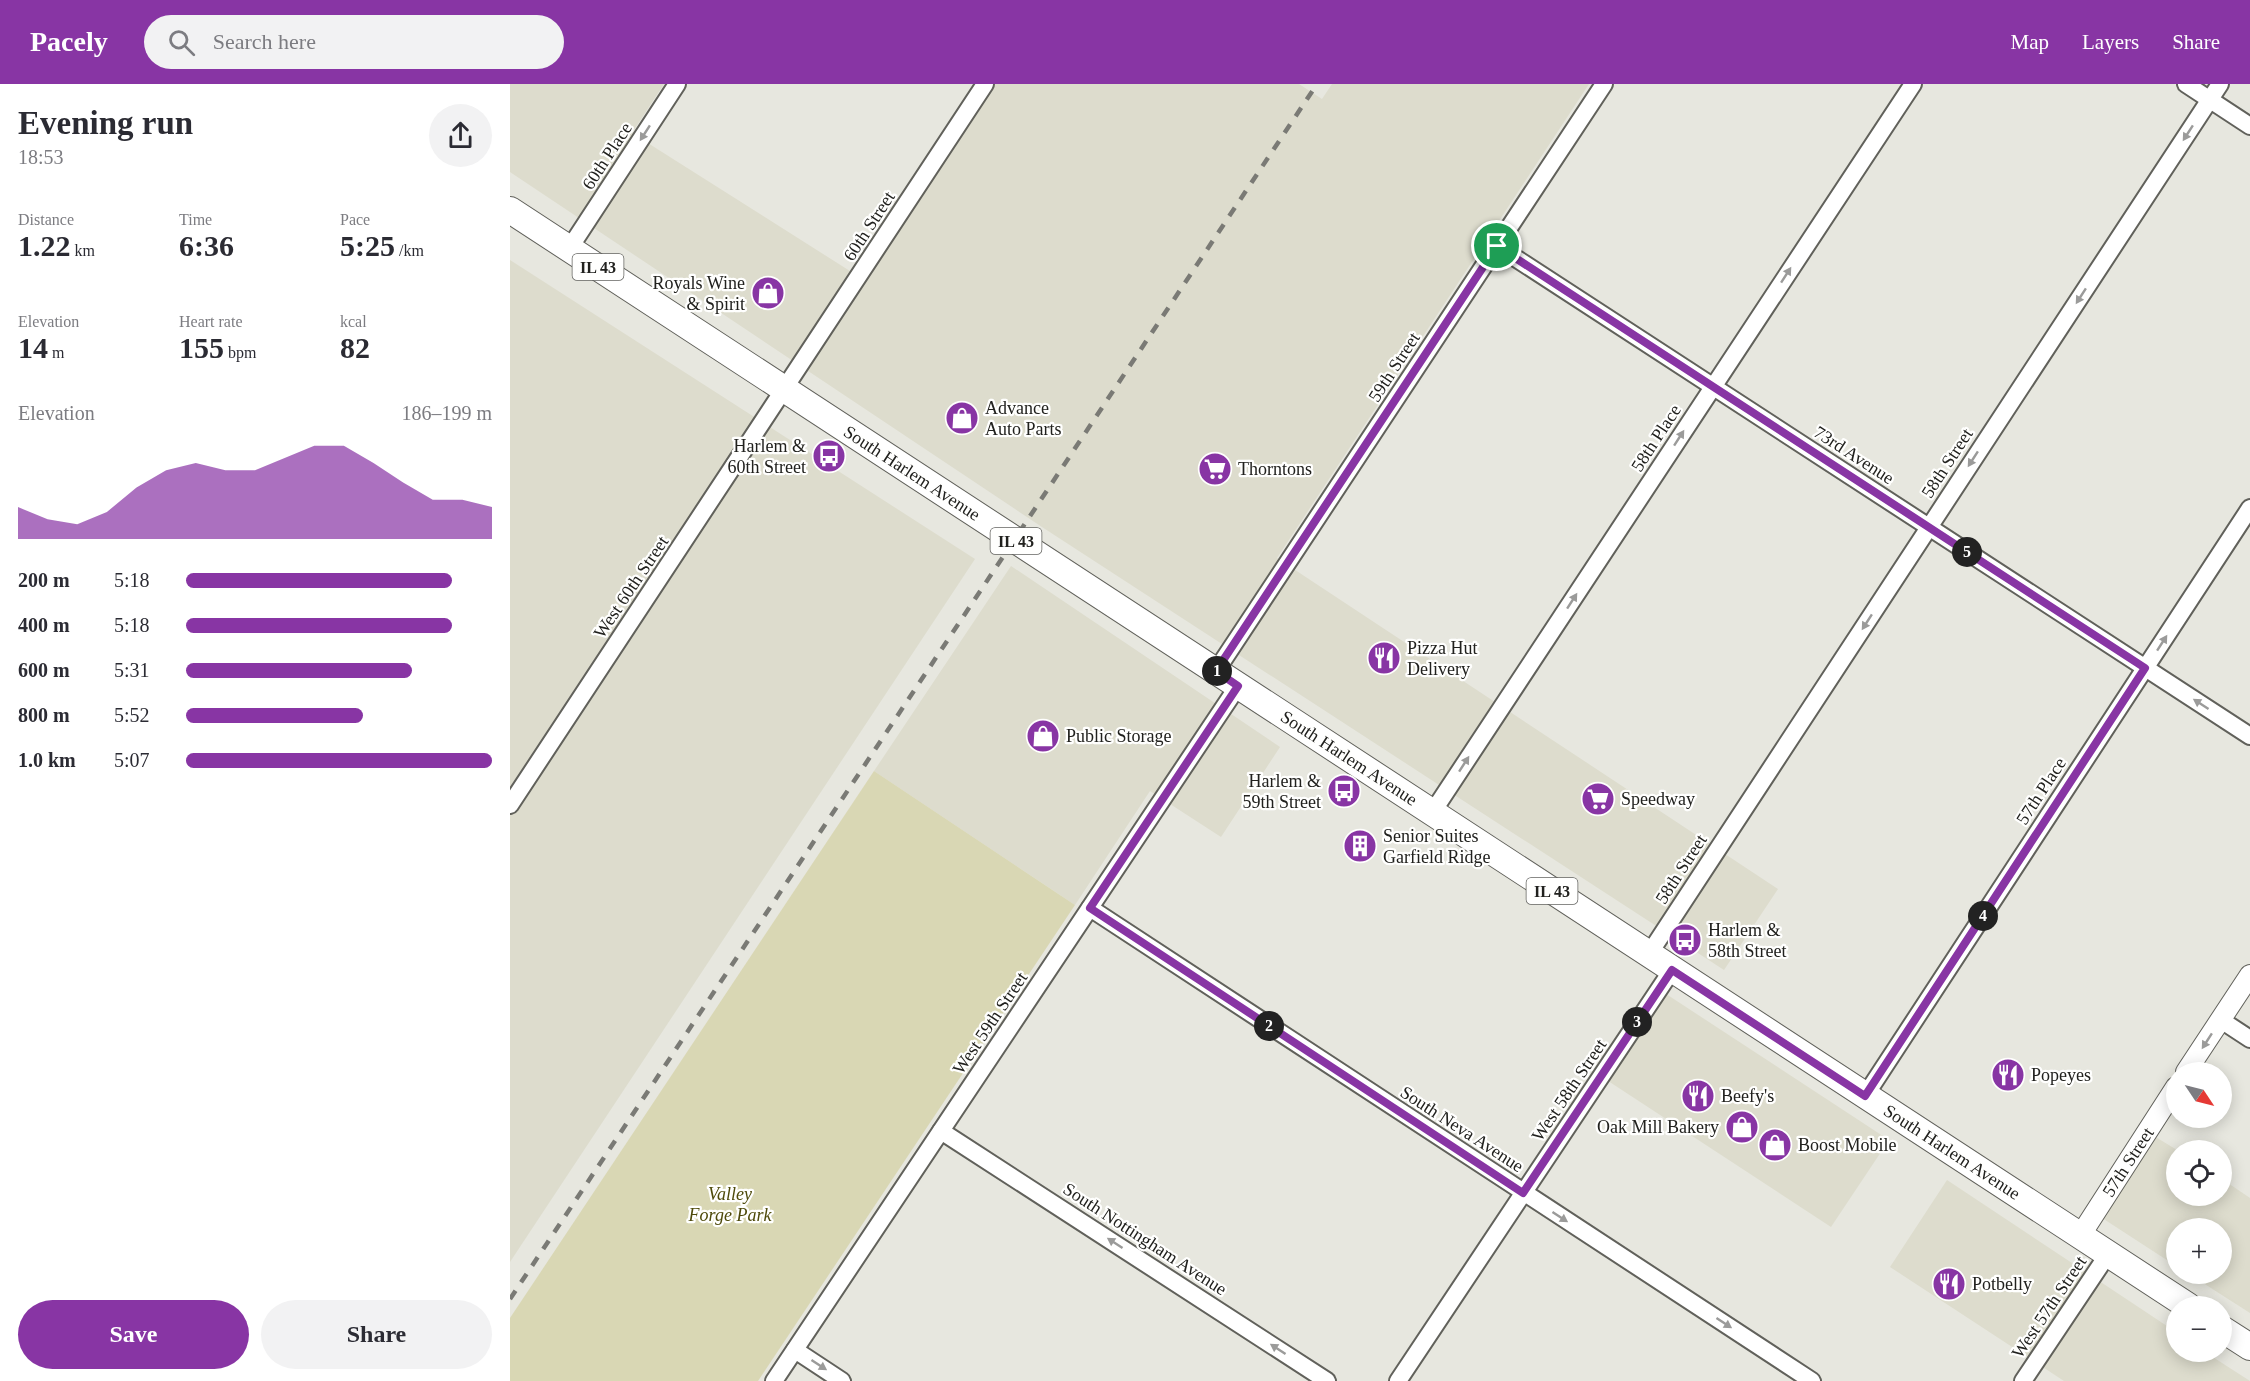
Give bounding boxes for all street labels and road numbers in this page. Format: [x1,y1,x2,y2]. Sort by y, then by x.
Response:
street label: 60th Place [578,119,636,193]
street label: 60th Street [839,188,899,264]
road number: IL 43 [572,254,623,280]
street label: 59th Street [1364,329,1424,405]
street label: 58th Place [1627,401,1685,475]
street label: South Harlem Avenue [840,421,984,525]
street label: 73rd Avenue [1810,422,1898,488]
street label: 58th Street [1917,425,1977,501]
road number: IL 43 [990,528,1042,554]
street label: West 60th Street [590,532,672,642]
street label: South Harlem Avenue [1277,706,1421,810]
street label: 57th Place [2012,754,2070,828]
street label: 58th Street [1651,831,1711,907]
road number: IL 43 [1526,878,1578,904]
street label: West 59th Street [949,968,1031,1078]
street label: West 58th Street [1528,1035,1610,1145]
street label: South Neva Avenue [1397,1082,1527,1176]
street label: South Harlem Avenue [1880,1100,2024,1204]
street label: 57th Street [2098,1124,2158,1200]
street label: South Nottingham Avenue [1060,1179,1230,1299]
street label: West 57th Street [2008,1252,2090,1362]

